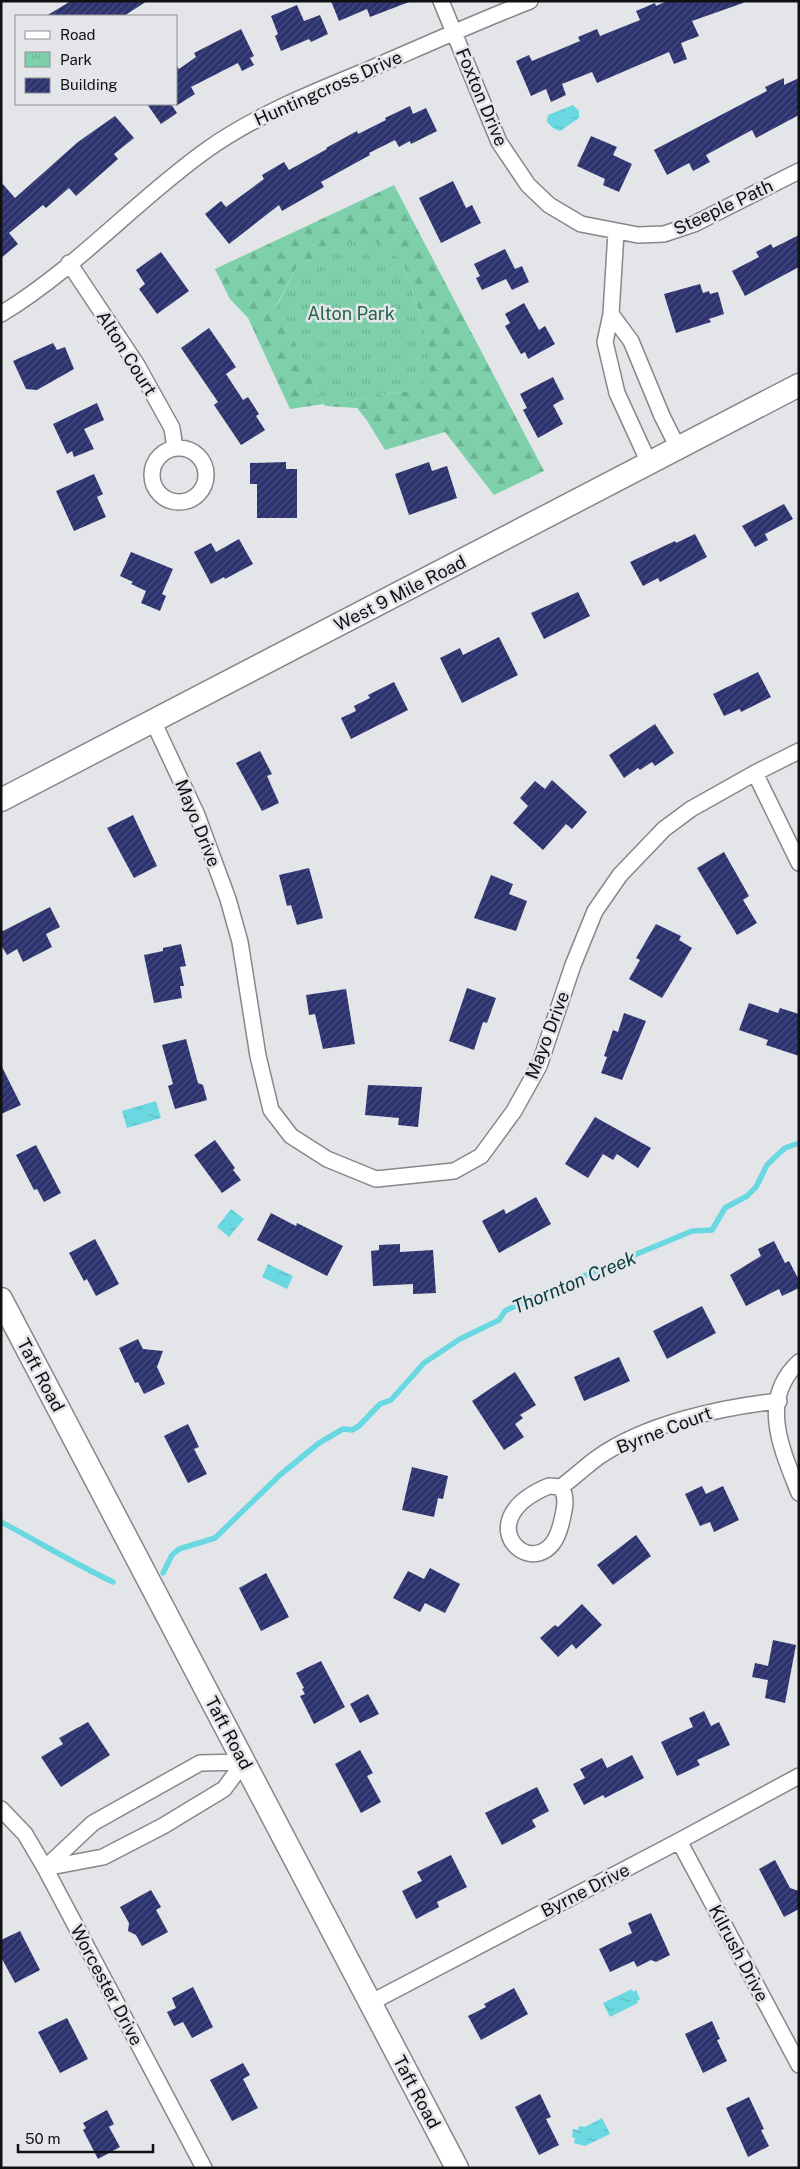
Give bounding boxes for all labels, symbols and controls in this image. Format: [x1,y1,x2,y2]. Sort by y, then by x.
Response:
legend [15,15,178,105]
text: Road [60,26,96,43]
street label: Foxton Drive [452,45,512,149]
street label: Huntingcross Drive [251,46,405,130]
text: Park [60,51,92,68]
text: Building [60,76,118,93]
street label: Steeple Path [670,175,776,239]
park label: Alton Park [307,303,395,324]
street label: Alton Court [93,307,161,399]
street label: West 9 Mile Road [331,551,469,635]
street label: Mayo Drive [171,776,225,870]
street label: Mayo Drive [521,988,573,1082]
water label: Thornton Creek [509,1246,640,1318]
street label: Taft Road [13,1335,69,1415]
street label: Byrne Court [613,1402,715,1458]
street label: Taft Road [201,1693,257,1773]
street label: Byrne Drive [537,1859,633,1921]
street label: Kilrush Drive [705,1901,773,2005]
street label: Worcester Drive [66,1921,148,2049]
street label: Taft Road [389,2052,445,2132]
scale bar [18,2122,152,2154]
text: 50 m [25,2130,60,2147]

